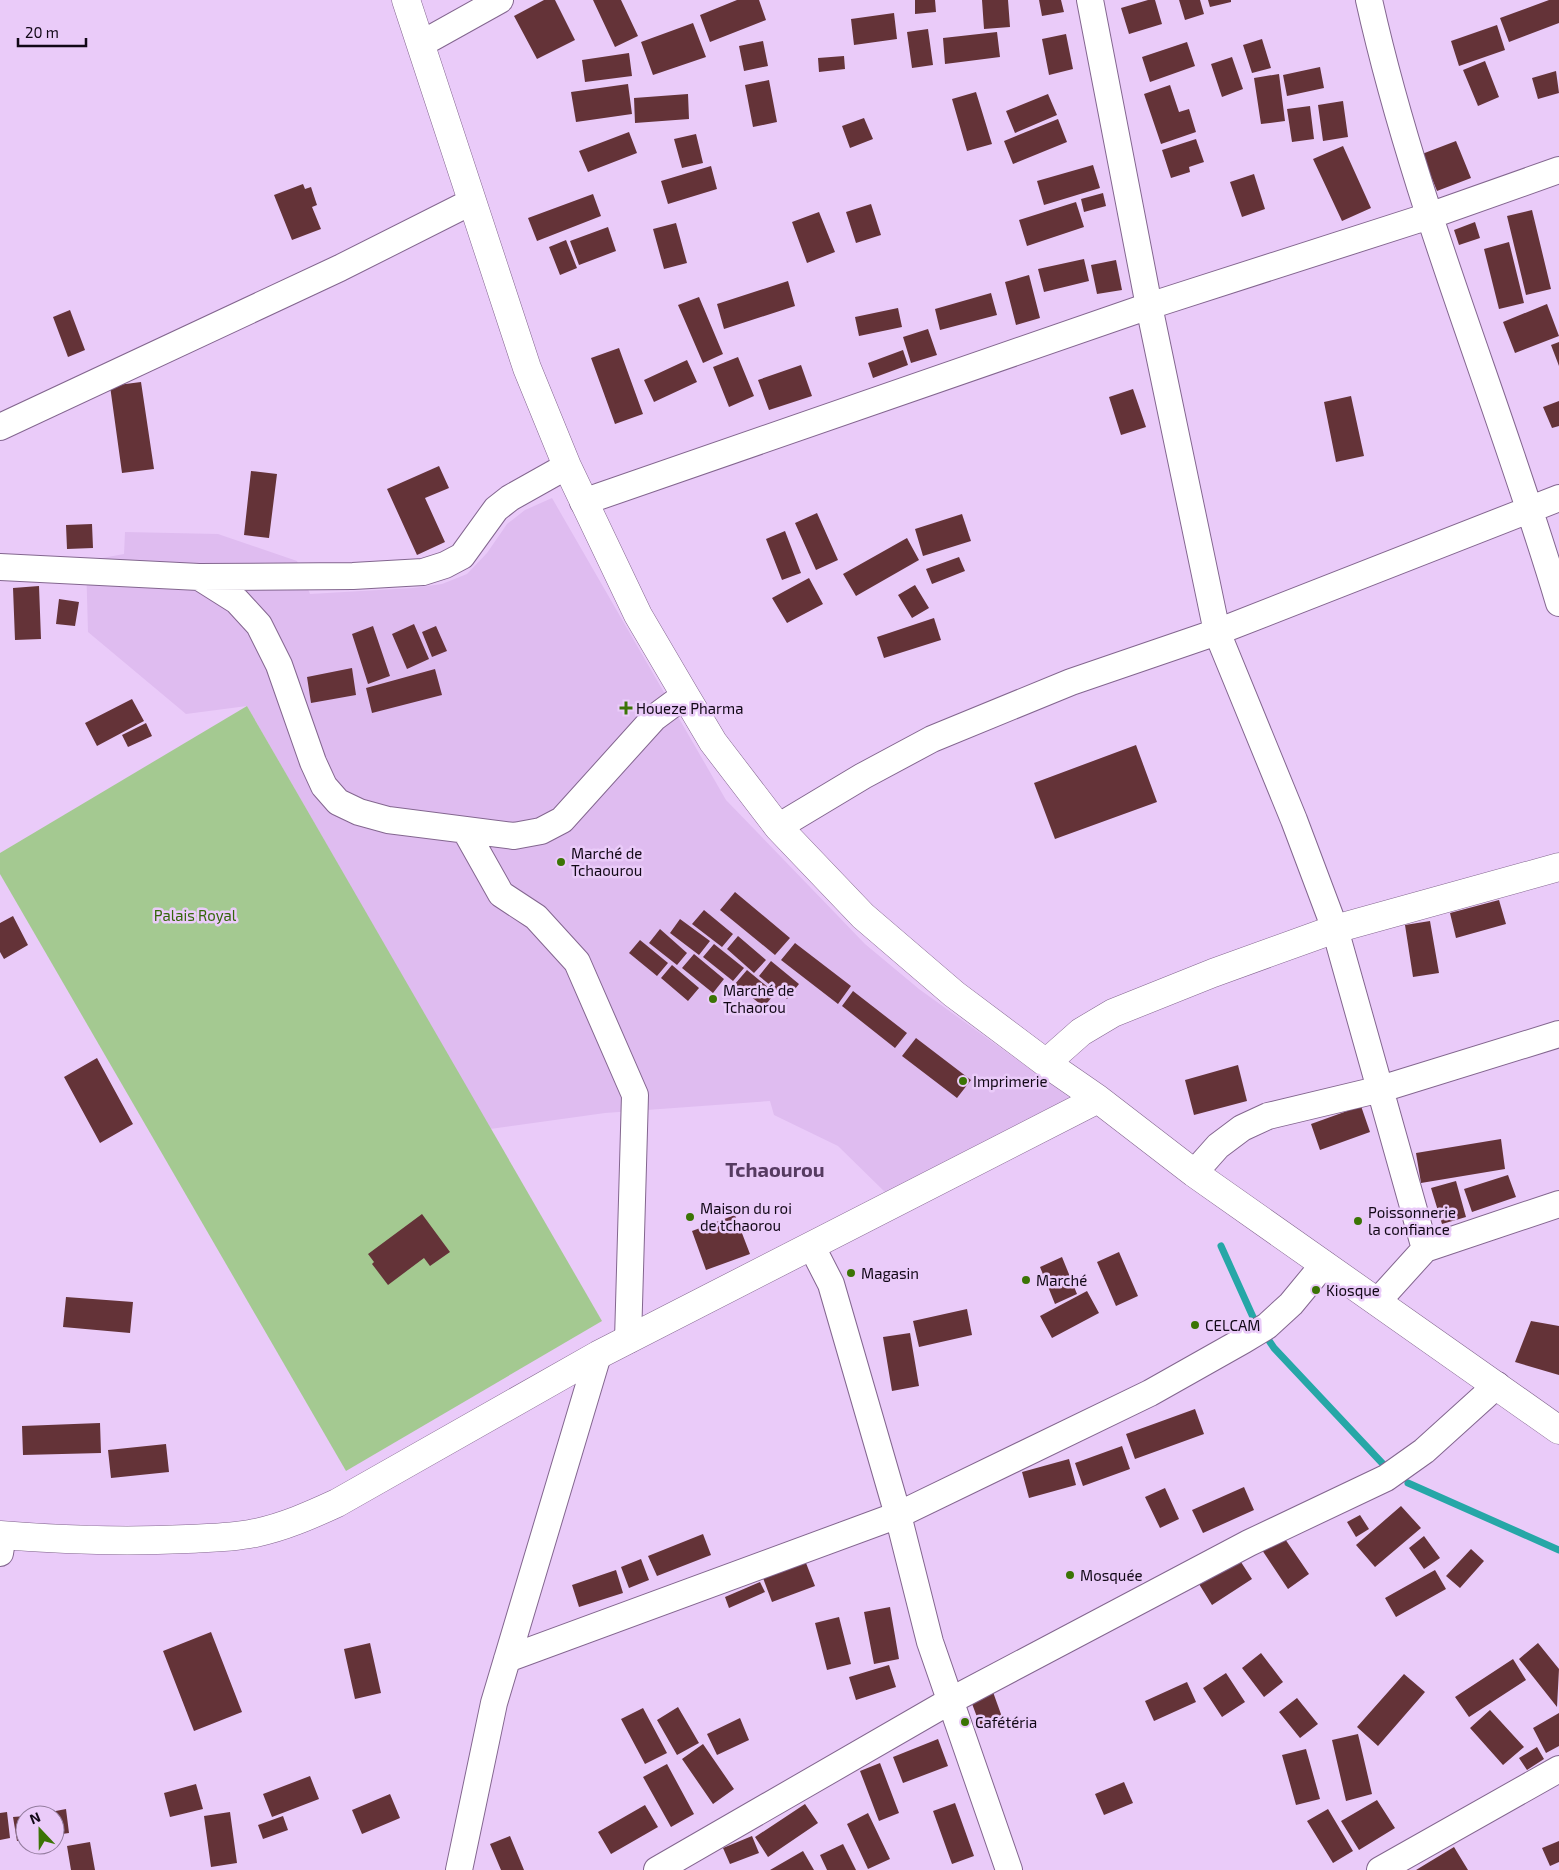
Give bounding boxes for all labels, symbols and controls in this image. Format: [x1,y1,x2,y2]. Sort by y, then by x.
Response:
scale bar [18,15,85,47]
text: 20 m [25,23,59,41]
place label: Houeze Pharma [636,699,743,717]
marker: Houeze Pharma [620,702,632,714]
place label: Marché de Tchaourou [571,844,642,879]
marker: Marché de Tchaourou [555,856,567,868]
park label: Palais Royal [154,906,237,924]
place label: Marché de Tchaorou [723,981,794,1016]
marker: Marché de Tchaorou [707,993,719,1005]
place label: Imprimerie [973,1072,1048,1090]
marker: Imprimerie [957,1075,969,1087]
district label: Tchaourou [725,1157,825,1181]
place label: Maison du roi de tchaorou [700,1199,792,1234]
place label: Poissonnerie la confiance [1368,1203,1456,1238]
marker: Maison du roi de tchaorou [684,1211,696,1223]
marker: Poissonnerie la confiance [1352,1215,1364,1227]
place label: Magasin [861,1264,919,1282]
marker: Magasin [845,1267,857,1279]
place label: Marché [1036,1271,1087,1289]
marker: Marché [1020,1274,1032,1286]
place label: Kiosque [1326,1281,1380,1299]
marker: Kiosque [1310,1284,1322,1296]
place label: CELCAM [1205,1316,1260,1334]
marker: CELCAM [1189,1319,1201,1331]
place label: Mosquée [1080,1566,1143,1584]
marker: Mosquée [1064,1569,1076,1581]
place label: Cafétéria [975,1713,1037,1731]
marker: Cafétéria [959,1716,971,1728]
north arrow [15,1805,65,1855]
text: N [27,1808,43,1827]

